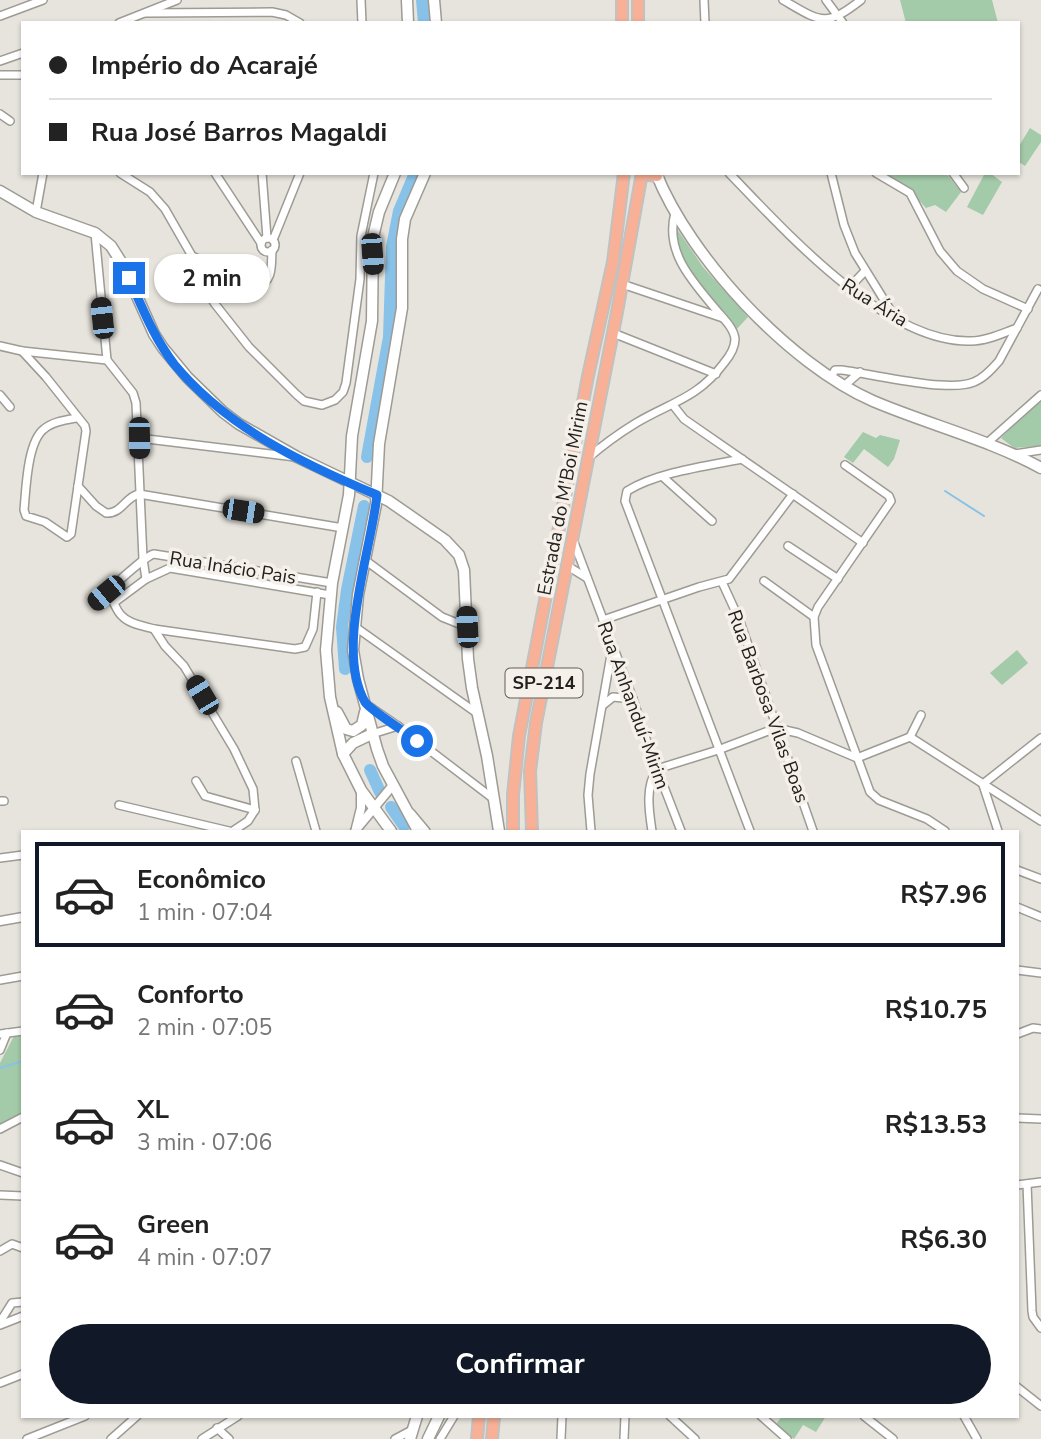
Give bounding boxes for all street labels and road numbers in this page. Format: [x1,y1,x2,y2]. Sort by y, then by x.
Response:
street label: Rua Ária [836,272,913,333]
street label: Estrada do M'Boi Mirim [531,399,595,597]
street label: Rua Inácio Pais [168,545,298,591]
street label: Rua Barbosa Vilas Boas [721,606,815,806]
street label: Rua Anhanduí-Mirim [591,618,676,793]
road number: SP-214 [505,668,582,698]

